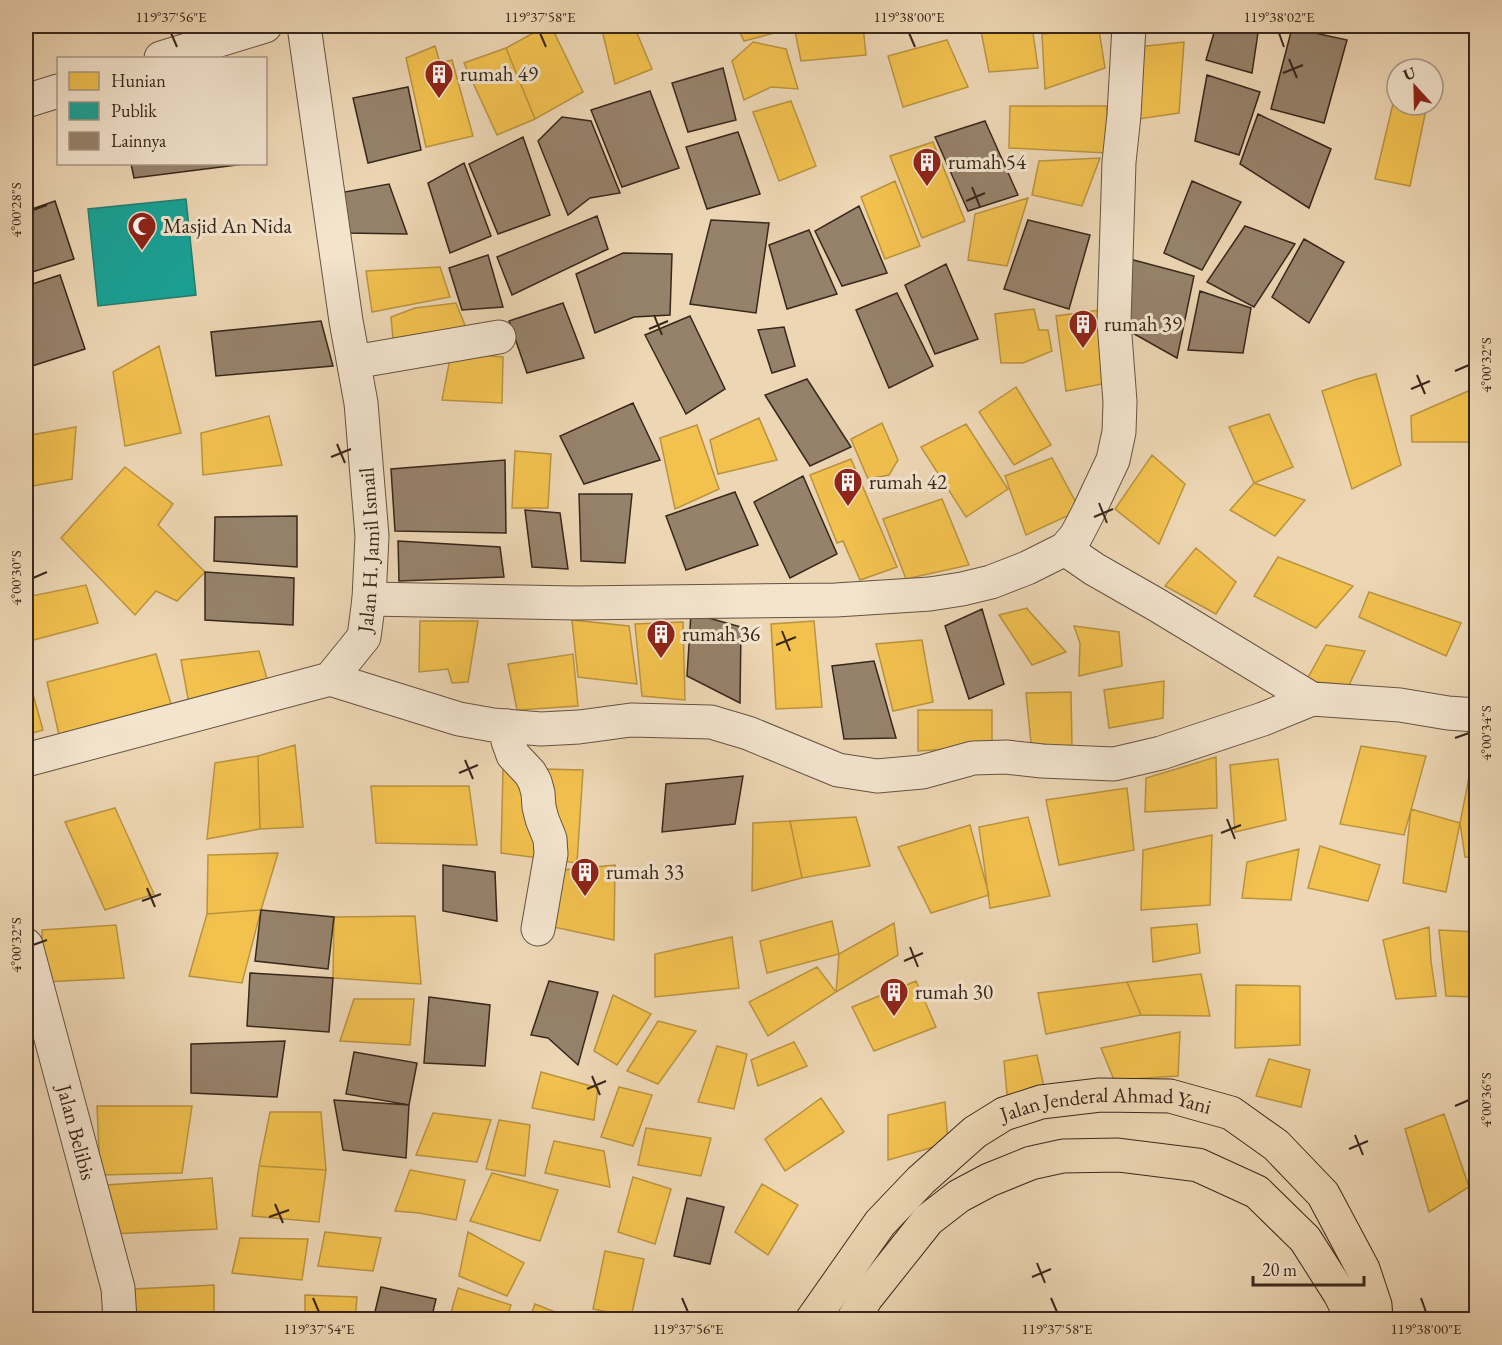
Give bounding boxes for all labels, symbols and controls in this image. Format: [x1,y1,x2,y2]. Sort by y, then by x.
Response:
text: 119°37'56"E [135,7,207,26]
text: 119°37'58"E [504,7,576,26]
text: 119°38'00"E [873,7,945,26]
text: 119°38'02"E [1243,7,1315,26]
legend [57,57,267,165]
north arrow [1385,57,1445,117]
building icon: rumah 49 [423,58,455,100]
place label: rumah 49 [460,60,538,87]
text: U [1400,62,1419,86]
text: Hunian [111,69,166,92]
text: Publik [111,99,157,122]
text: Lainnya [111,129,167,152]
building icon: rumah 54 [911,146,943,188]
place label: rumah 54 [948,148,1027,175]
text: 4°00'28"S [6,182,25,238]
mosque icon: Masjid An Nida [126,210,158,252]
place label: Masjid An Nida [163,212,293,239]
building icon: rumah 39 [1067,308,1099,350]
place label: rumah 39 [1104,310,1182,337]
text: 4°00'32"S [1476,337,1495,393]
street label: Jalan H. Jamil Ismail [350,466,385,636]
building icon: rumah 42 [832,466,864,508]
place label: rumah 42 [869,468,947,495]
text: 4°00'30"S [6,550,25,606]
building icon: rumah 36 [645,618,677,660]
place label: rumah 36 [682,620,760,647]
text: 4°00'34"S [1476,705,1495,761]
building icon: rumah 33 [569,856,601,898]
place label: rumah 33 [606,858,684,885]
text: 4°00'32"S [6,917,25,973]
building icon: rumah 30 [878,976,910,1018]
place label: rumah 30 [915,978,993,1005]
text: 4°00'36"S [1476,1072,1495,1128]
street label: Jalan Belibis [51,1080,102,1183]
street label: Jalan Jenderal Ahmad Yani [995,1081,1215,1128]
scale bar [1253,1249,1364,1287]
text: 20 m [1262,1258,1297,1281]
text: 119°37'54"E [283,1319,355,1338]
text: 119°37'56"E [652,1319,724,1338]
text: 119°37'58"E [1021,1319,1093,1338]
text: 119°38'00"E [1390,1319,1462,1338]

